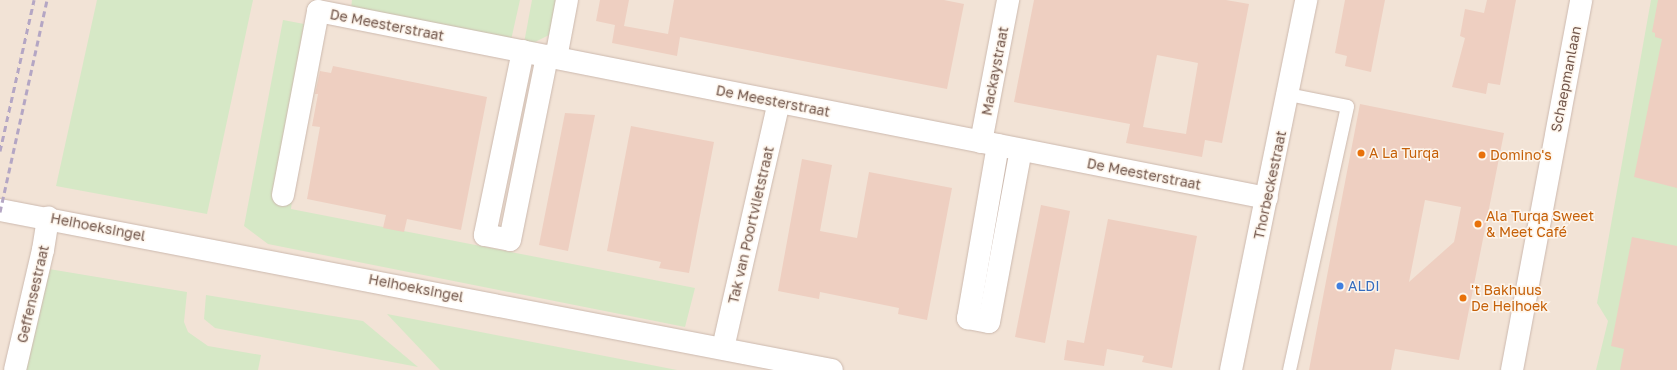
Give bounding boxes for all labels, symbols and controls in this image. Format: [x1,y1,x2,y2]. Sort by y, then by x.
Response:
street label: De Meesterstraat [329,6,445,44]
street label: Mackaystraat [978,25,1012,117]
street label: Schaepmanlaan [1547,25,1585,133]
street label: De Meesterstraat [715,82,831,120]
street label: Thorbeckestraat [1250,129,1290,241]
street label: Tak van Poortvlietstraat [725,145,777,305]
place label: A La Turqa [1369,145,1439,161]
place label: Domino's [1490,147,1552,163]
marker: A La Turqa [1356,148,1366,158]
marker: Domino's [1477,150,1487,160]
street label: De Meesterstraat [1086,155,1202,193]
place label: Ala Turqa Sweet & Meet Café [1486,208,1594,240]
street label: Heihoeksingel [49,210,147,244]
marker: Ala Turqa Sweet & Meet Café [1473,219,1483,229]
street label: Geffensestraat [14,243,52,345]
street label: Heihoeksingel [367,271,465,305]
place label: ALDI [1348,278,1380,294]
marker: ALDI [1335,281,1345,291]
place label: 't Bakhuus De Heihoek [1471,282,1548,314]
marker: 't Bakhuus De Heihoek [1458,293,1468,303]

